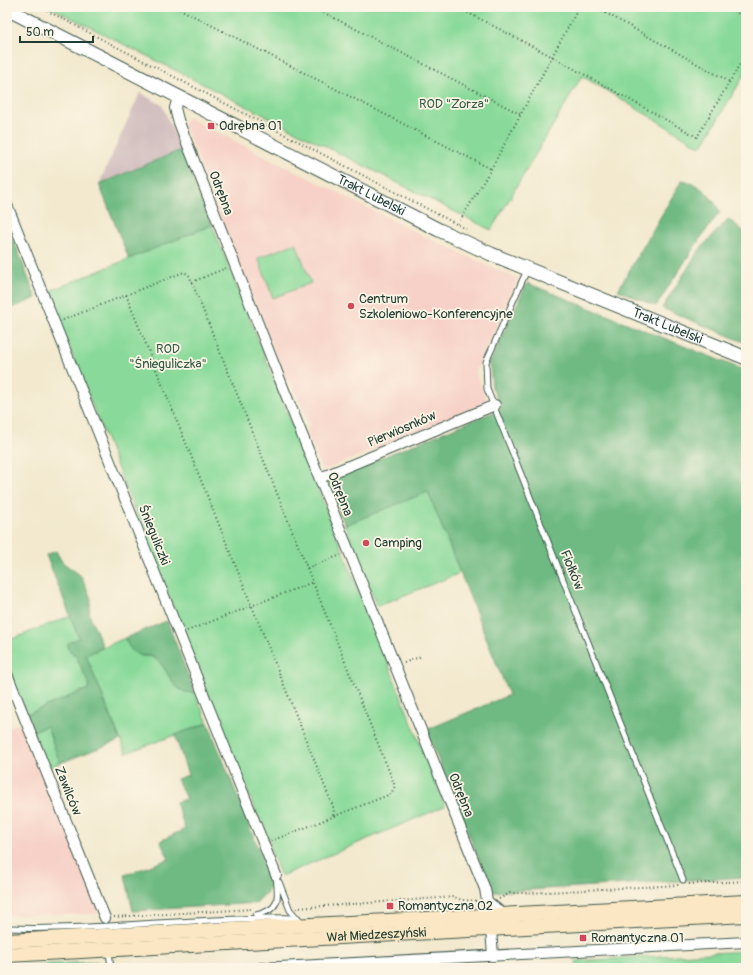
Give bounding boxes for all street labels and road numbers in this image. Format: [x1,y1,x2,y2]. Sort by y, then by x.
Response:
street label: Odrębna [205,169,237,217]
street label: Trakt Lubelski [334,171,408,219]
street label: Trakt Lubelski [630,304,705,347]
street label: Pierwiosnków [365,407,439,451]
street label: Odrębna [324,470,356,518]
street label: Śnieguliczki [135,503,173,567]
street label: Fiołków [557,548,587,593]
street label: Zawilców [51,764,85,818]
street label: Odrębna [445,771,477,819]
street label: Wał Miedzeszyński [326,924,427,946]

